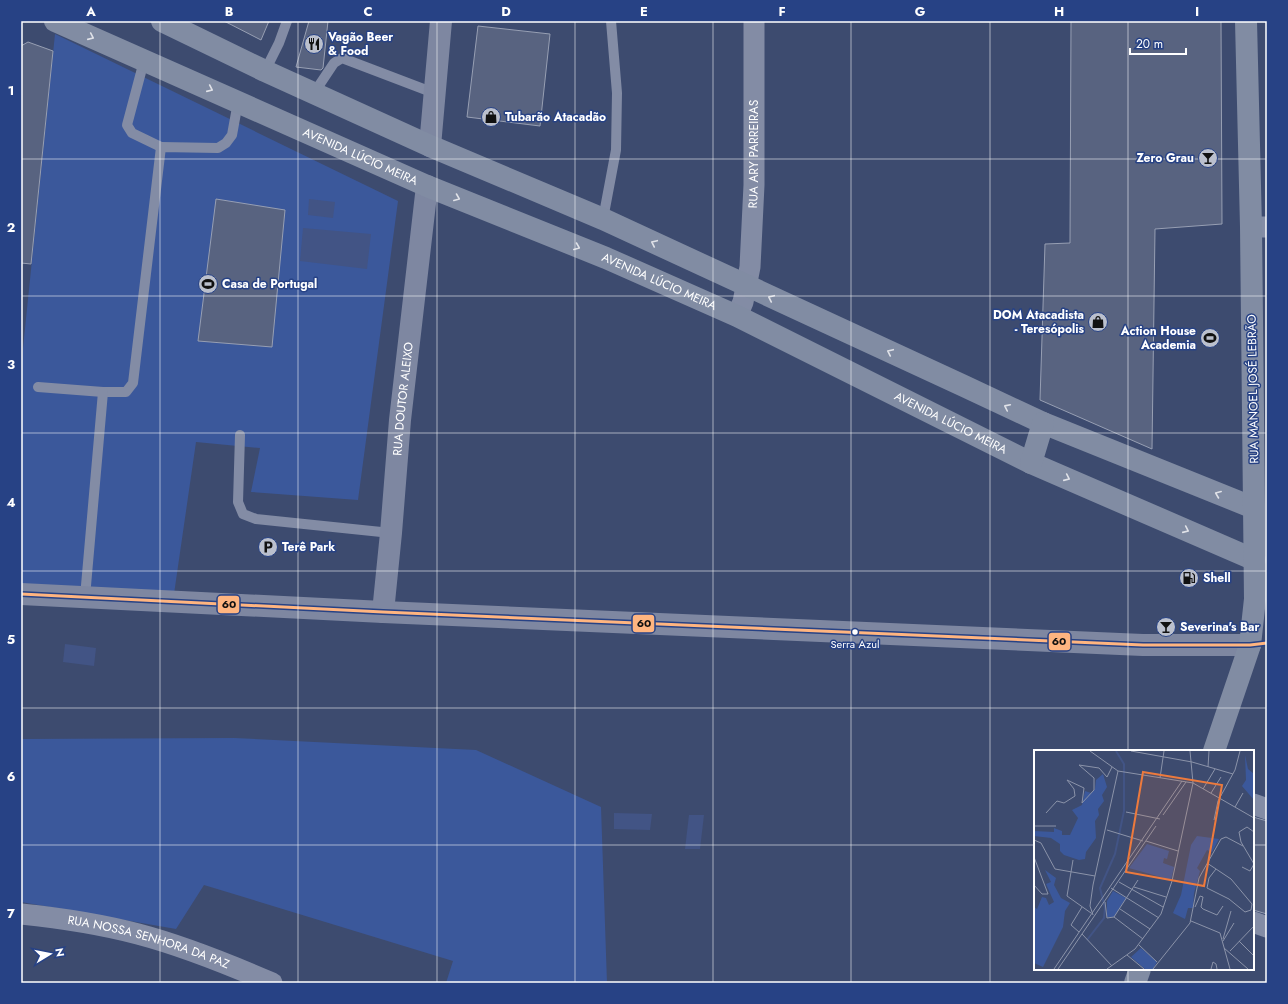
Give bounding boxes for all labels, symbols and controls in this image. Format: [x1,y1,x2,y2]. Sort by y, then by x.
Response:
text: A [85,2,96,21]
text: B [225,2,234,21]
text: C [363,2,373,21]
text: D [501,2,511,21]
text: E [640,2,648,21]
text: F [778,2,786,21]
text: G [915,2,926,21]
text: H [1054,2,1064,21]
text: I [1195,2,1199,21]
place label: Vagão Beer & Food [327,28,393,60]
scale bar [1130,30,1186,56]
one-way arrow [86,32,94,40]
restaurant icon: Vagão Beer & Food [303,33,325,55]
text: 20 m [1136,35,1163,53]
text: 1 [8,81,14,100]
one-way arrow [206,85,213,93]
street label: RUA ARY PARREIRAS [744,99,763,209]
shop icon: Tubarão Atacadão [480,106,502,128]
place label: Tubarão Atacadão [505,108,606,126]
street label: AVENIDA LÚCIO MEIRA [300,123,421,190]
bar icon: Zero Grau [1197,147,1219,169]
place label: Zero Grau [1137,149,1194,167]
one-way arrow [453,193,460,201]
text: 2 [7,218,15,237]
one-way arrow [650,240,658,248]
one-way arrow [574,242,581,250]
street label: AVENIDA LÚCIO MEIRA [599,248,720,315]
sports icon: Casa de Portugal [197,273,219,295]
place label: Casa de Portugal [222,275,317,293]
one-way arrow [768,294,775,302]
place label: DOM Atacadista - Teresópolis [993,306,1085,338]
shop icon: DOM Atacadista - Teresópolis [1087,311,1109,333]
street label: RUA MANOEL JOSÉ LEBRÃO [1243,314,1263,464]
place label: Action House Academia [1120,322,1196,354]
sports icon: Action House Academia [1199,327,1221,349]
street label: RUA DOUTOR ALEIXO [388,341,418,456]
one-way arrow [886,349,894,357]
text: 3 [7,355,15,374]
street label: AVENIDA LÚCIO MEIRA [891,387,1010,459]
one-way arrow [1004,404,1012,411]
one-way arrow [1062,473,1070,481]
one-way arrow [1214,490,1221,498]
text: 4 [6,493,16,512]
one-way arrow [1182,525,1189,533]
parking icon: Terê Park [257,536,279,558]
place label: Terê Park [282,538,335,556]
fuel station icon: Shell [1178,567,1200,589]
place label: Shell [1203,569,1231,587]
line badge: 60 [217,595,240,614]
text: 60 [222,596,236,612]
line badge: 60 [632,614,655,633]
text: 60 [637,615,651,631]
bar icon: Severina's Bar [1155,616,1177,638]
place label: Severina's Bar [1180,618,1259,636]
marker: Serra Azul [850,627,860,637]
text: 5 [7,630,15,649]
line badge: 60 [1048,632,1071,651]
text: 60 [1052,633,1066,649]
place label: Serra Azul [831,636,879,652]
inset map [1034,750,1254,970]
text: 6 [7,767,16,786]
text: 7 [7,904,15,923]
street label: RUA NOSSA SENHORA DA PAZ [66,911,233,973]
north arrow [30,934,70,974]
text: N [51,947,68,958]

